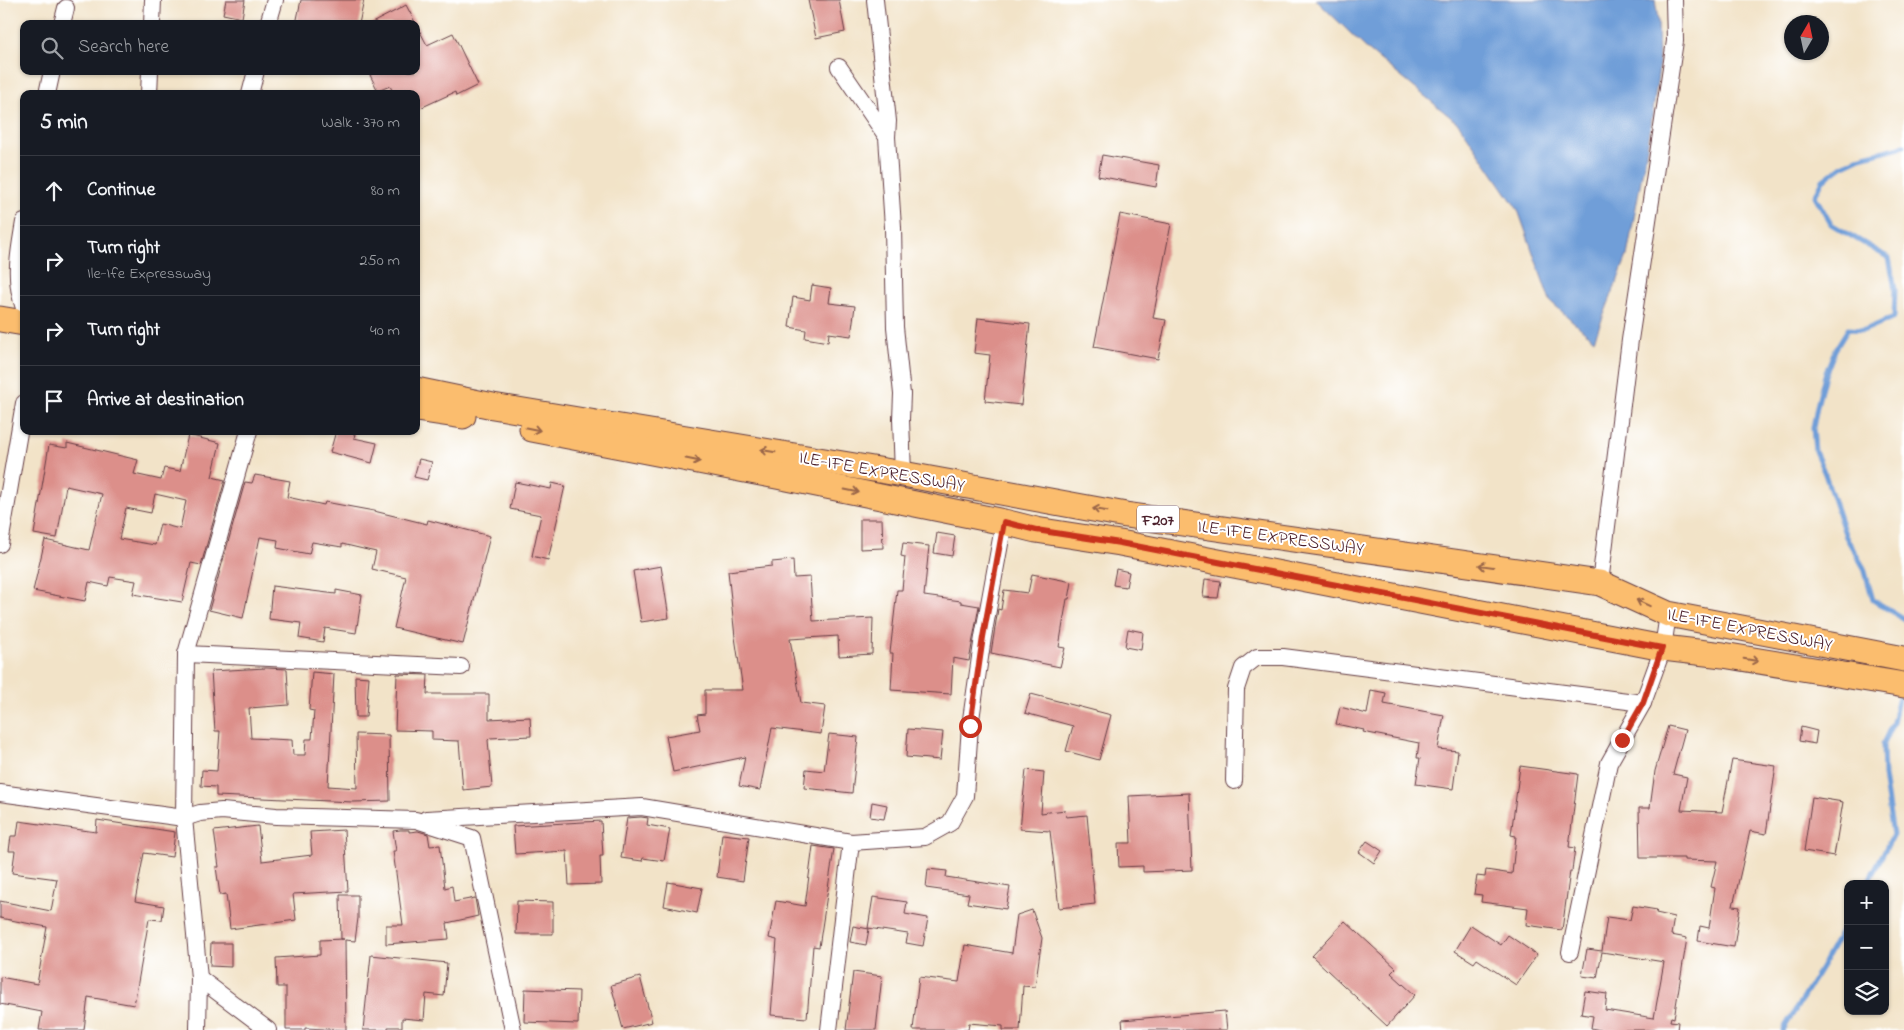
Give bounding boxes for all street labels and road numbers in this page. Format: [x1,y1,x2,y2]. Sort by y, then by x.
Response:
street label: ILE-IFE EXPRESSWAY [797,446,967,500]
road number: F207 [1137,506,1179,532]
street label: ILE-IFE EXPRESSWAY [1196,514,1366,564]
street label: ILE-IFE EXPRESSWAY [1665,602,1835,660]

